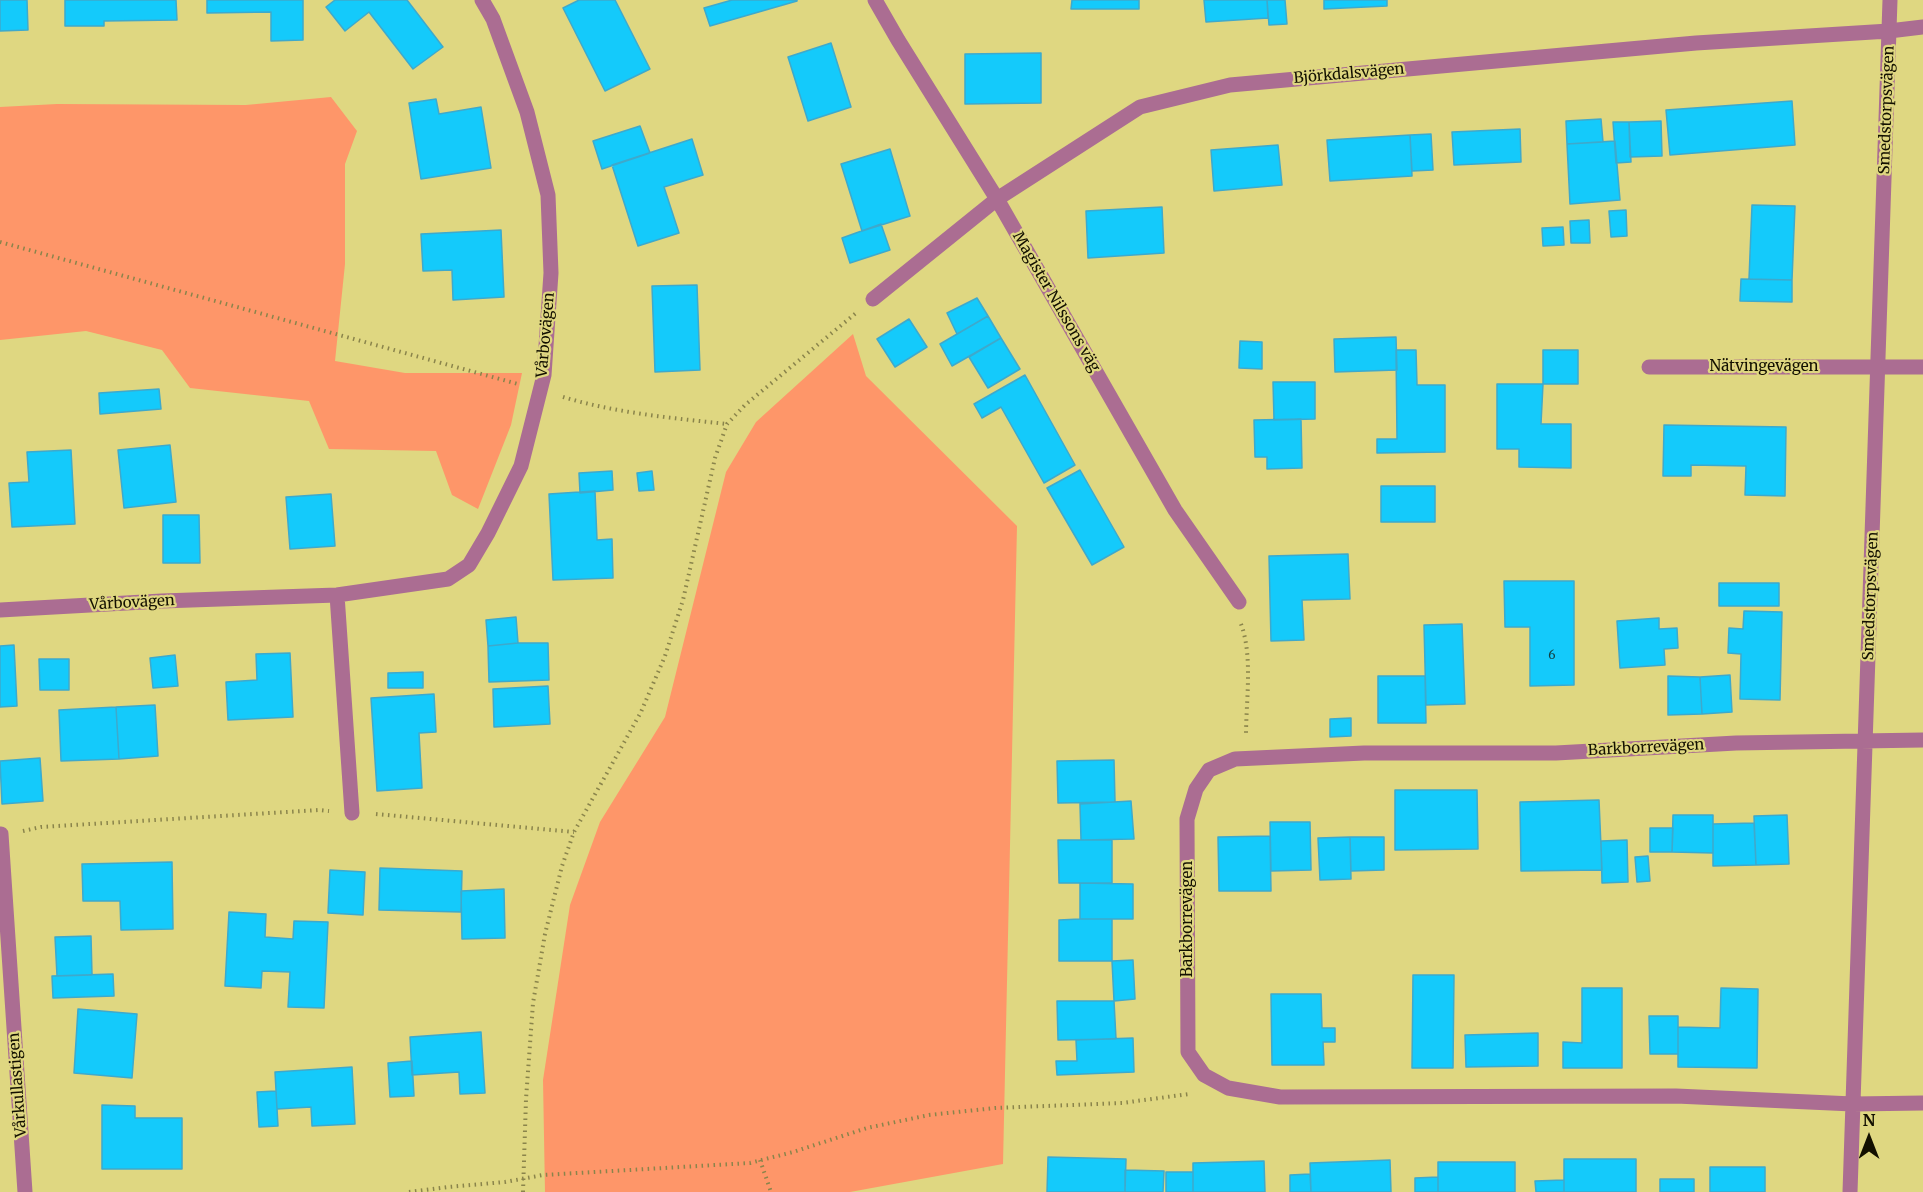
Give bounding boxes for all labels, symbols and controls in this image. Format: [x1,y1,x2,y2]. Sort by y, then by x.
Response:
street label: Smedstorpsvägen [1876,45,1898,175]
street label: Björkdalsvägen [1293,60,1405,88]
street label: Magister Nilssons väg [1009,229,1103,375]
street label: Vårbovägen [533,292,559,378]
street label: Nätvingevägen [1710,358,1818,376]
street label: Smedstorpsvägen [1860,531,1882,661]
street label: Vårbovägen [89,592,175,614]
house number: 6 [1548,649,1556,663]
street label: Barkborrevägen [1587,736,1705,760]
street label: Barkborrevägen [1179,861,1197,977]
street label: Vårkullastigen [5,1032,31,1138]
north arrow [1839,1108,1899,1168]
text: N [1863,1110,1875,1130]

